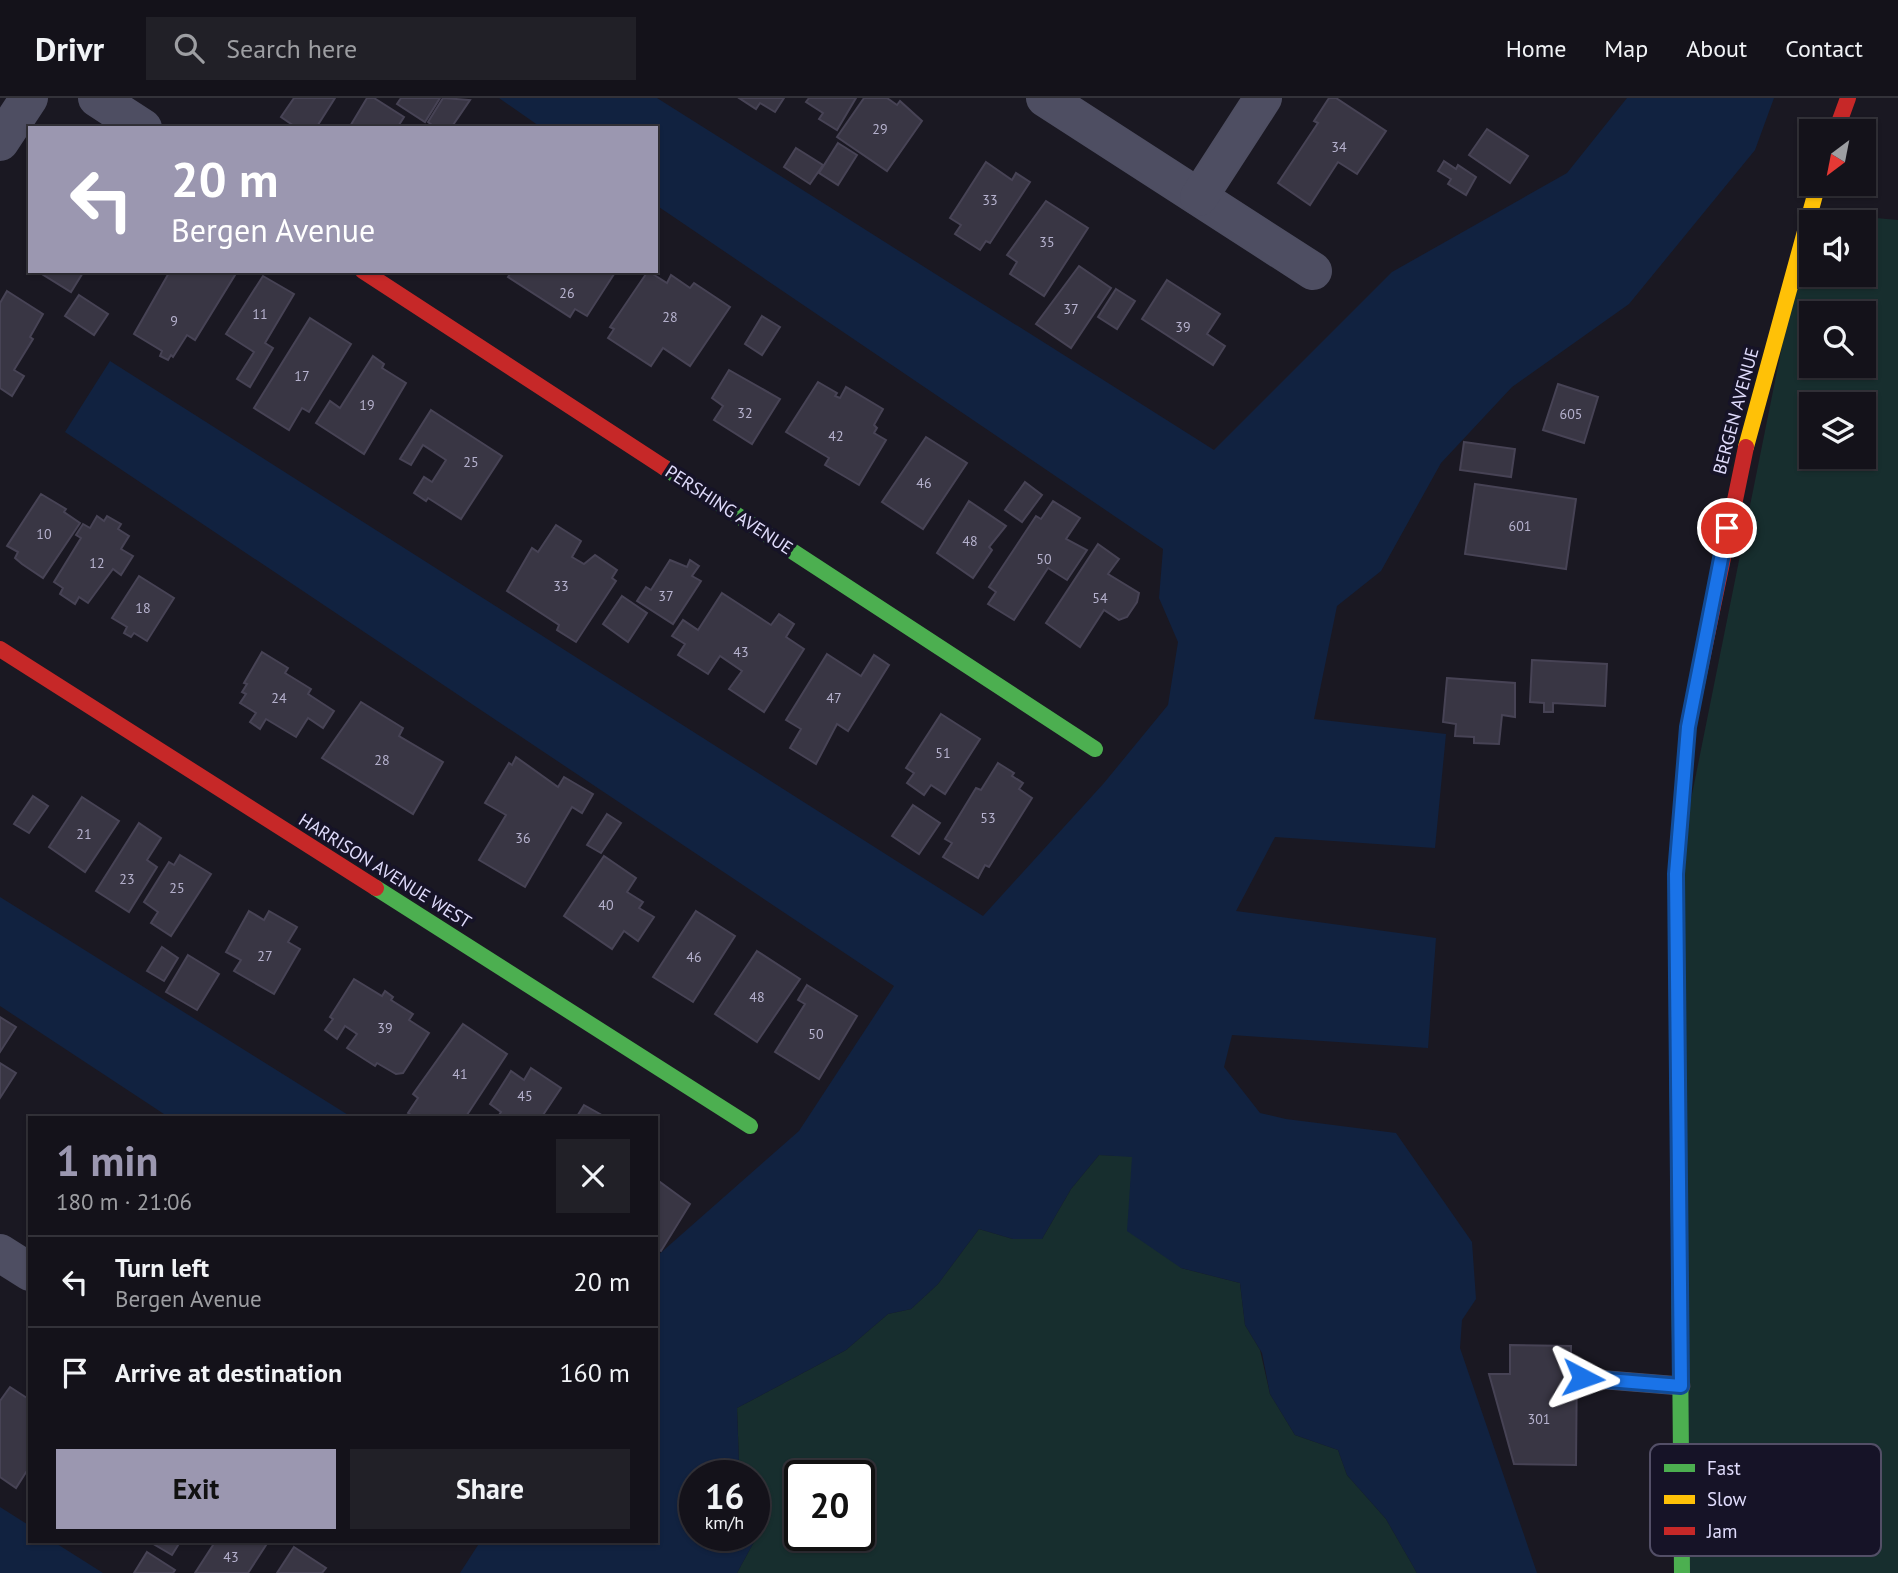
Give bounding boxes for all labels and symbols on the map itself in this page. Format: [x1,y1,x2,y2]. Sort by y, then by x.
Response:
north arrow [1799,119,1876,196]
house number: 29 [872,120,888,138]
house number: 34 [1331,138,1347,156]
house number: 33 [982,191,998,209]
house number: 35 [1039,233,1055,251]
house number: 26 [559,284,575,302]
house number: 37 [1063,300,1079,318]
house number: 11 [252,305,268,323]
house number: 28 [662,308,678,326]
house number: 9 [170,312,178,330]
house number: 39 [1175,318,1191,336]
street label: BERGEN AVENUE [1708,345,1763,477]
house number: 17 [294,367,310,385]
house number: 19 [359,396,375,414]
house number: 32 [737,404,753,422]
house number: 605 [1560,405,1582,423]
house number: 42 [828,427,844,445]
house number: 25 [463,453,479,471]
street label: PERSHING AVENUE [661,460,797,559]
house number: 46 [916,474,932,492]
pin [1697,498,1757,558]
house number: 601 [1509,517,1531,535]
house number: 10 [36,525,52,543]
house number: 48 [962,532,978,550]
house number: 50 [1036,550,1052,568]
house number: 12 [89,554,105,572]
house number: 33 [553,577,569,595]
house number: 37 [658,587,674,605]
house number: 54 [1092,589,1108,607]
house number: 18 [135,599,151,617]
house number: 43 [733,643,749,661]
house number: 24 [271,689,287,707]
house number: 47 [826,689,842,707]
house number: 51 [935,744,951,762]
house number: 28 [374,751,390,769]
street label: HARRISON AVENUE WEST [295,808,476,933]
house number: 53 [980,809,996,827]
house number: 21 [76,825,92,843]
house number: 36 [515,829,531,847]
house number: 23 [119,870,135,888]
house number: 25 [169,879,185,897]
house number: 40 [598,896,614,914]
house number: 27 [257,947,273,965]
house number: 46 [686,948,702,966]
house number: 48 [749,988,765,1006]
house number: 39 [377,1019,393,1037]
house number: 50 [808,1025,824,1043]
house number: 41 [452,1065,468,1083]
house number: 45 [517,1087,533,1105]
position arrow [1546,1341,1620,1415]
house number: 301 [1528,1410,1550,1428]
legend [1650,1444,1881,1556]
text: Fast [1707,1456,1741,1480]
speed limit sign: 20 [784,1460,875,1551]
text: Slow [1707,1487,1747,1511]
text: Jam [1706,1519,1737,1543]
house number: 43 [223,1548,239,1566]

